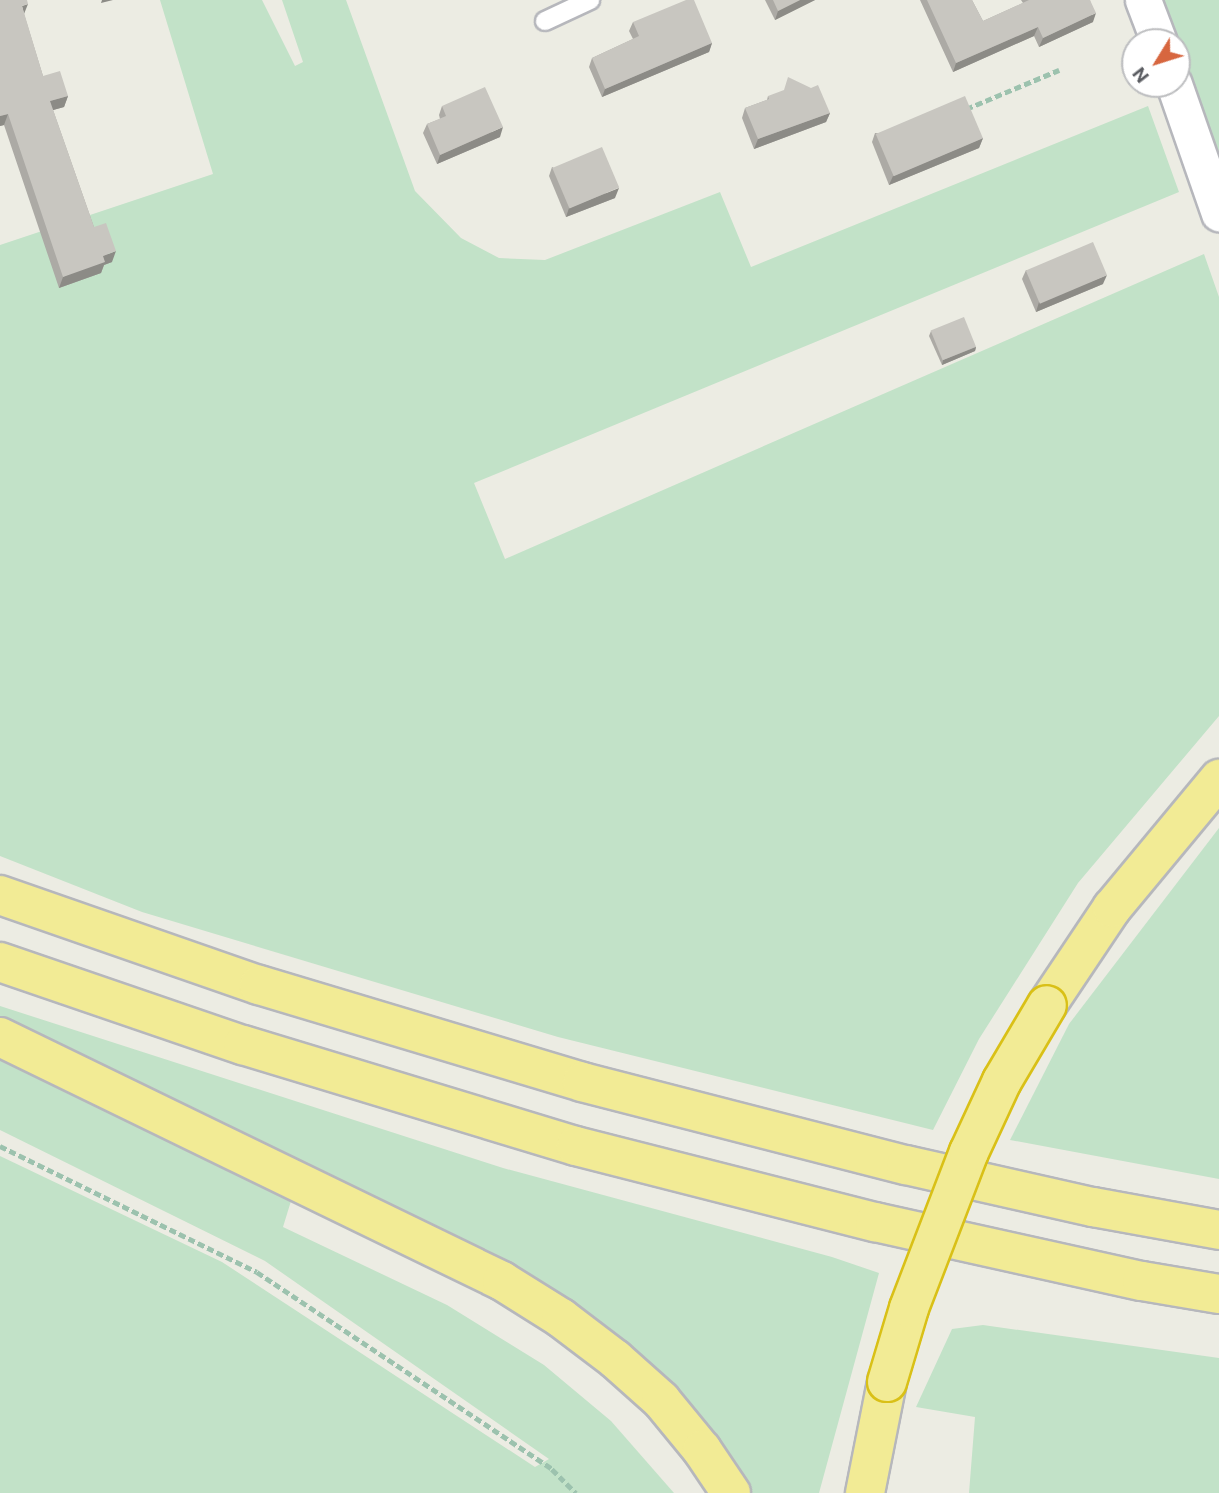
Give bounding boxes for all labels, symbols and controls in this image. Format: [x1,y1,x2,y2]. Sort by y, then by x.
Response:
north arrow [1121,28,1191,98]
text: N [1127,63,1154,87]

